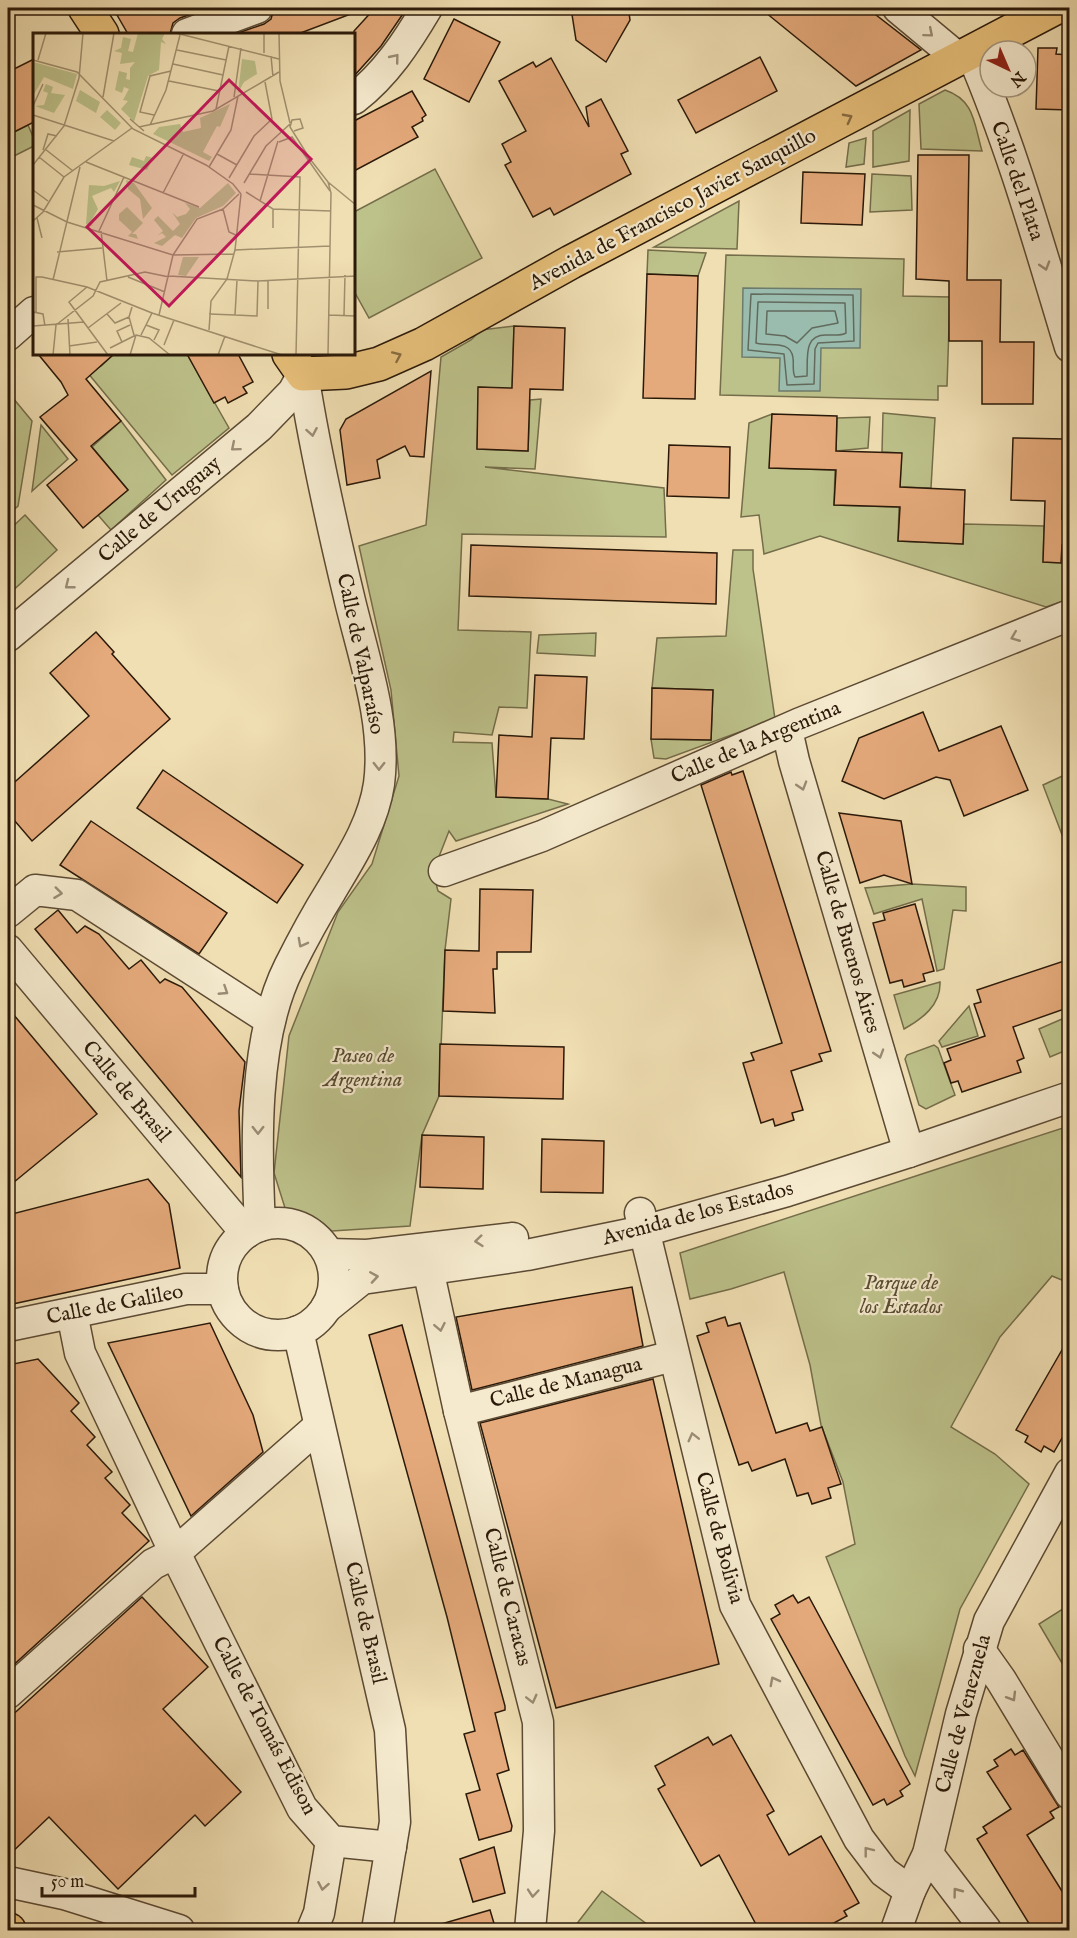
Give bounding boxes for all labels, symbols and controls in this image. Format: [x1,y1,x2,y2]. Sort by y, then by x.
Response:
one-way arrow [922,25,933,36]
inset map [33,33,356,356]
north arrow [978,39,1038,99]
one-way arrow [388,54,399,65]
text: N [1005,66,1030,90]
one-way arrow [842,114,853,125]
street label: Calle del Plata [984,118,1050,245]
street label: Avenida de Francisco Javier Sauquillo [524,123,821,298]
one-way arrow [1038,260,1050,271]
one-way arrow [391,351,402,363]
one-way arrow [305,427,318,437]
one-way arrow [231,440,242,451]
street label: Calle de Uruguay [93,450,228,569]
street label: Calle de Valparaíso [330,571,390,737]
one-way arrow [65,578,76,589]
one-way arrow [1011,630,1021,643]
street label: Calle de la Argentina [667,695,846,791]
one-way arrow [373,762,385,771]
one-way arrow [795,780,807,791]
street label: Calle de Buenos Aires [808,848,886,1036]
one-way arrow [53,886,63,898]
one-way arrow [298,936,309,947]
one-way arrow [218,984,229,995]
street label: Calle de Brasil [76,1036,177,1149]
park label: Paseo de Argentina [322,1043,402,1094]
one-way arrow [872,1049,884,1059]
one-way arrow [252,1126,264,1135]
street label: Avenida de los Estados [599,1176,796,1253]
one-way arrow [474,1234,483,1247]
park label: Parque de los Estados [860,1270,943,1321]
one-way arrow [369,1272,379,1284]
street label: Calle de Galileo [44,1278,186,1332]
one-way arrow [433,1321,446,1331]
street label: Calle de Managua [487,1351,646,1415]
one-way arrow [687,1432,700,1442]
street label: Calle de Bolivia [688,1469,750,1608]
street label: Calle de Caracas [477,1525,537,1669]
street label: Calle de Brasil [338,1559,392,1687]
street label: Calle de Venezuela [930,1631,998,1796]
street label: Calle de Tomás Edison [206,1632,322,1820]
one-way arrow [770,1676,781,1687]
one-way arrow [1004,1691,1016,1701]
one-way arrow [525,1694,538,1704]
one-way arrow [865,1847,876,1858]
scale bar [42,1860,195,1898]
text: 50 m [51,1871,84,1894]
one-way arrow [317,1882,329,1891]
one-way arrow [953,1888,964,1899]
one-way arrow [527,1889,540,1898]

